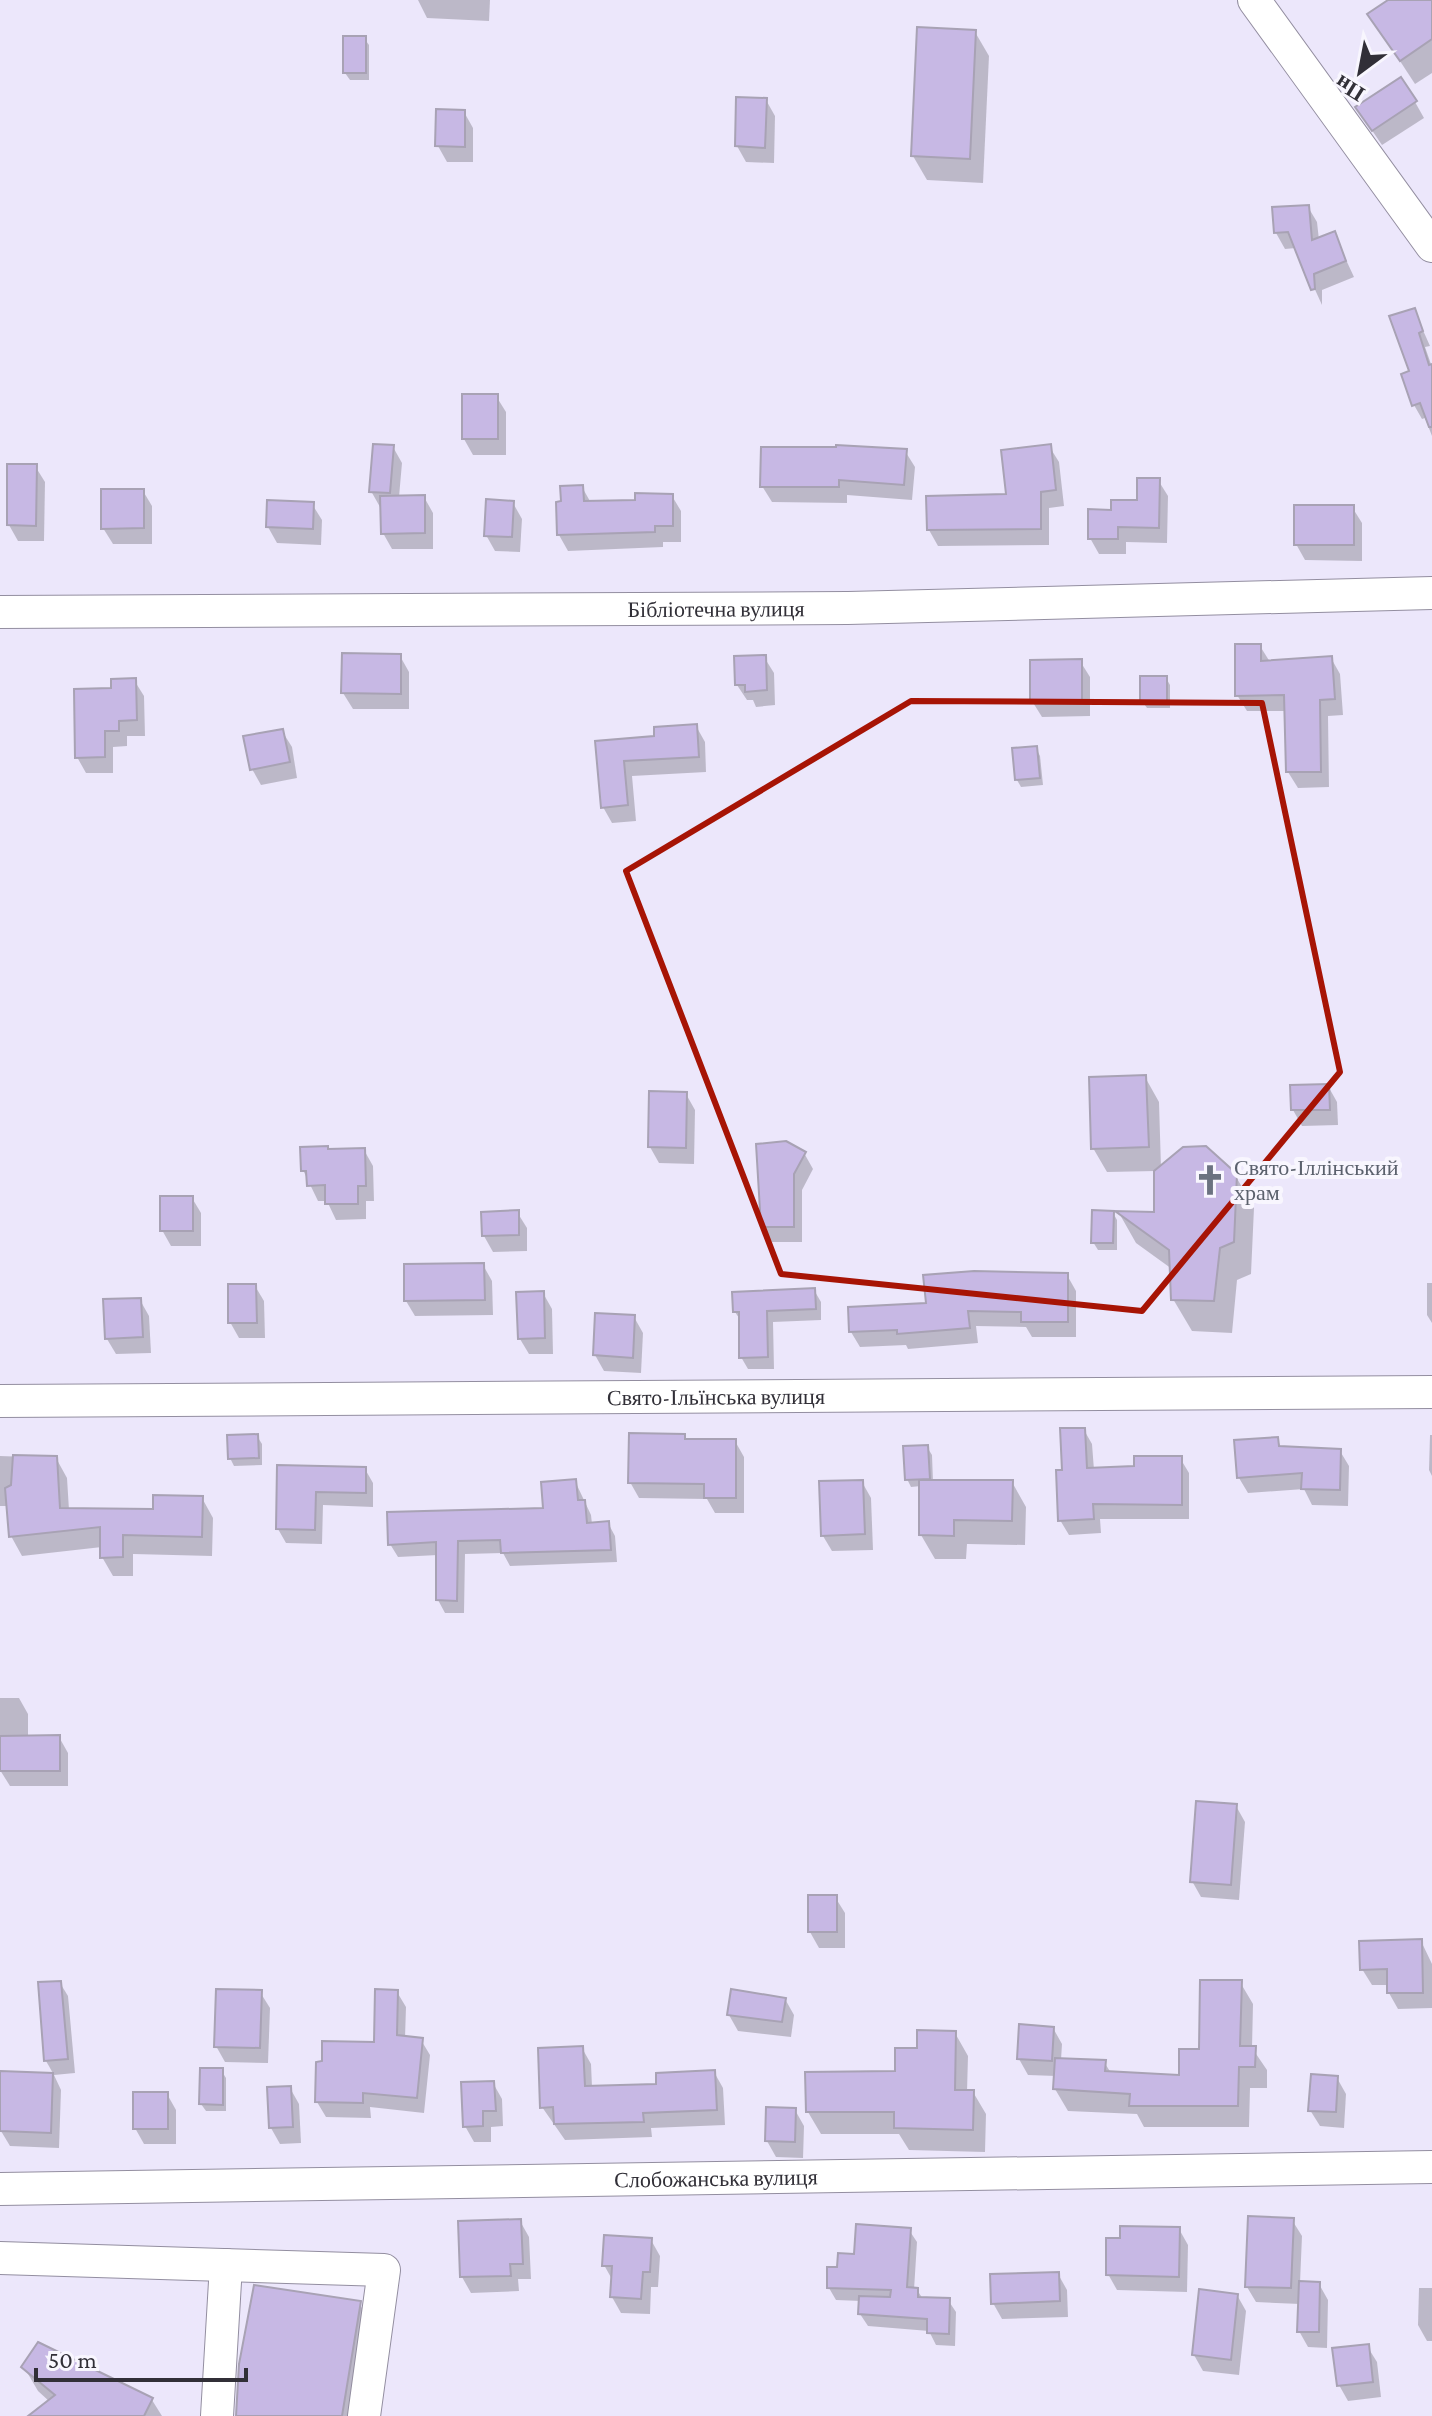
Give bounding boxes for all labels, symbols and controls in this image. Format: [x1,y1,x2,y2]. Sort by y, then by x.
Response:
north arrow [1320,32,1400,112]
text: Пн [1330,70,1369,107]
street label: Бібліотечна вулиця [627,596,805,622]
place label: Свято-Іллінський храм [1234,1155,1399,1205]
church icon: Свято-Іллінський храм [1193,1163,1227,1197]
street label: Свято-Ільїнська вулиця [607,1384,825,1410]
street label: Слобожанська вулиця [614,2164,818,2193]
scale bar [36,2332,246,2382]
text: 50 m [48,2346,97,2373]

